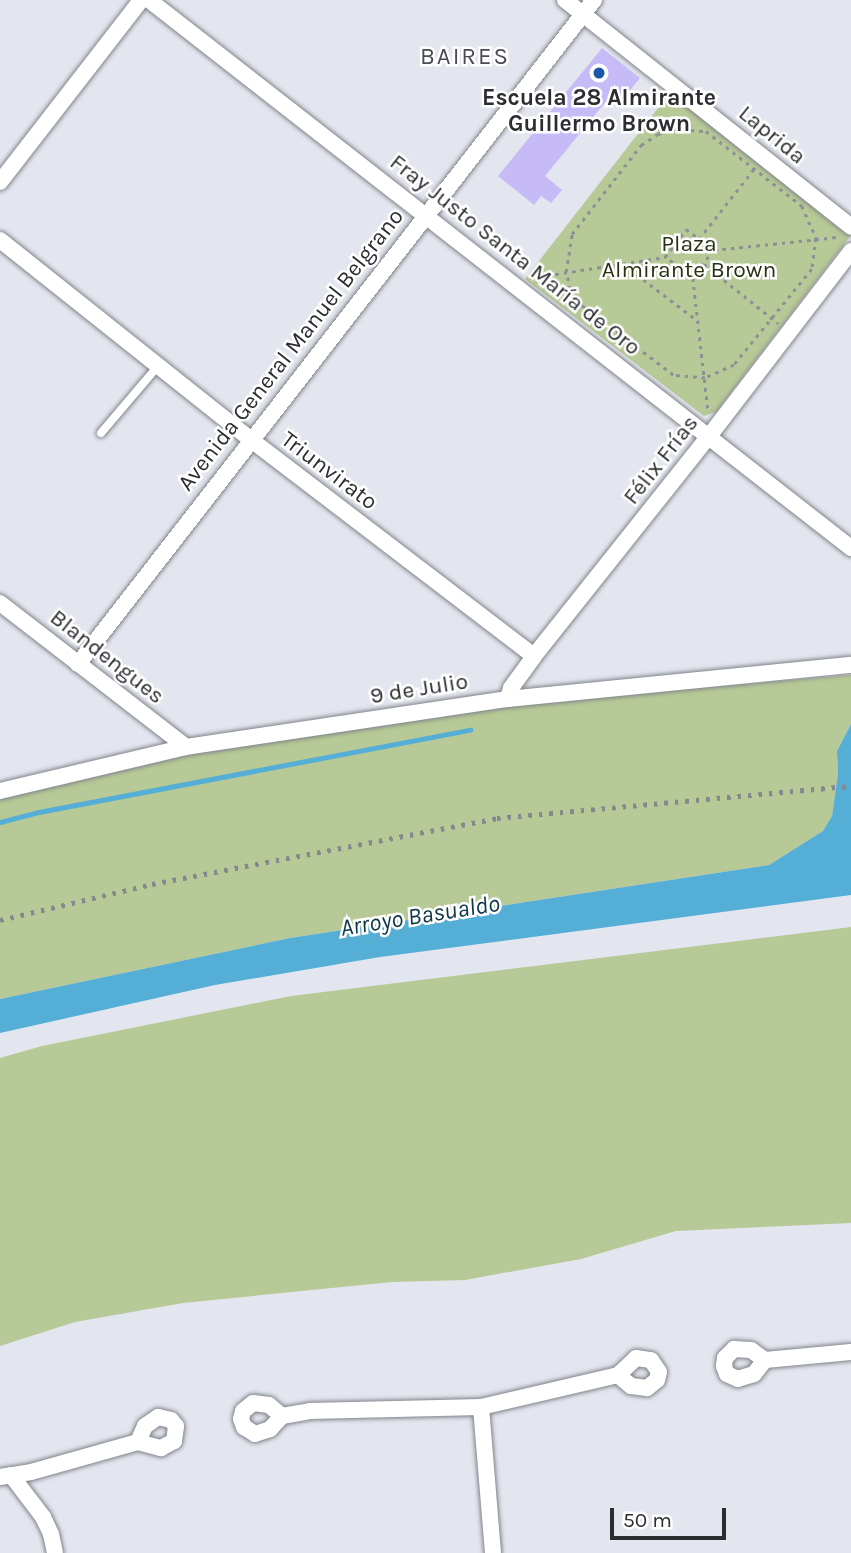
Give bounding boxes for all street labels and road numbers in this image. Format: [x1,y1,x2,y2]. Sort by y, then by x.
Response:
street label: Laprida [733,100,811,170]
street label: Fray Justo Santa María de Oro [384,149,646,361]
street label: Avenida General Manuel Belgrano [172,203,410,497]
street label: Félix Frías [618,410,704,510]
street label: Triunvirato [275,426,383,516]
street label: Blandengues [44,604,170,710]
street label: 9 de Julio [368,668,470,710]

